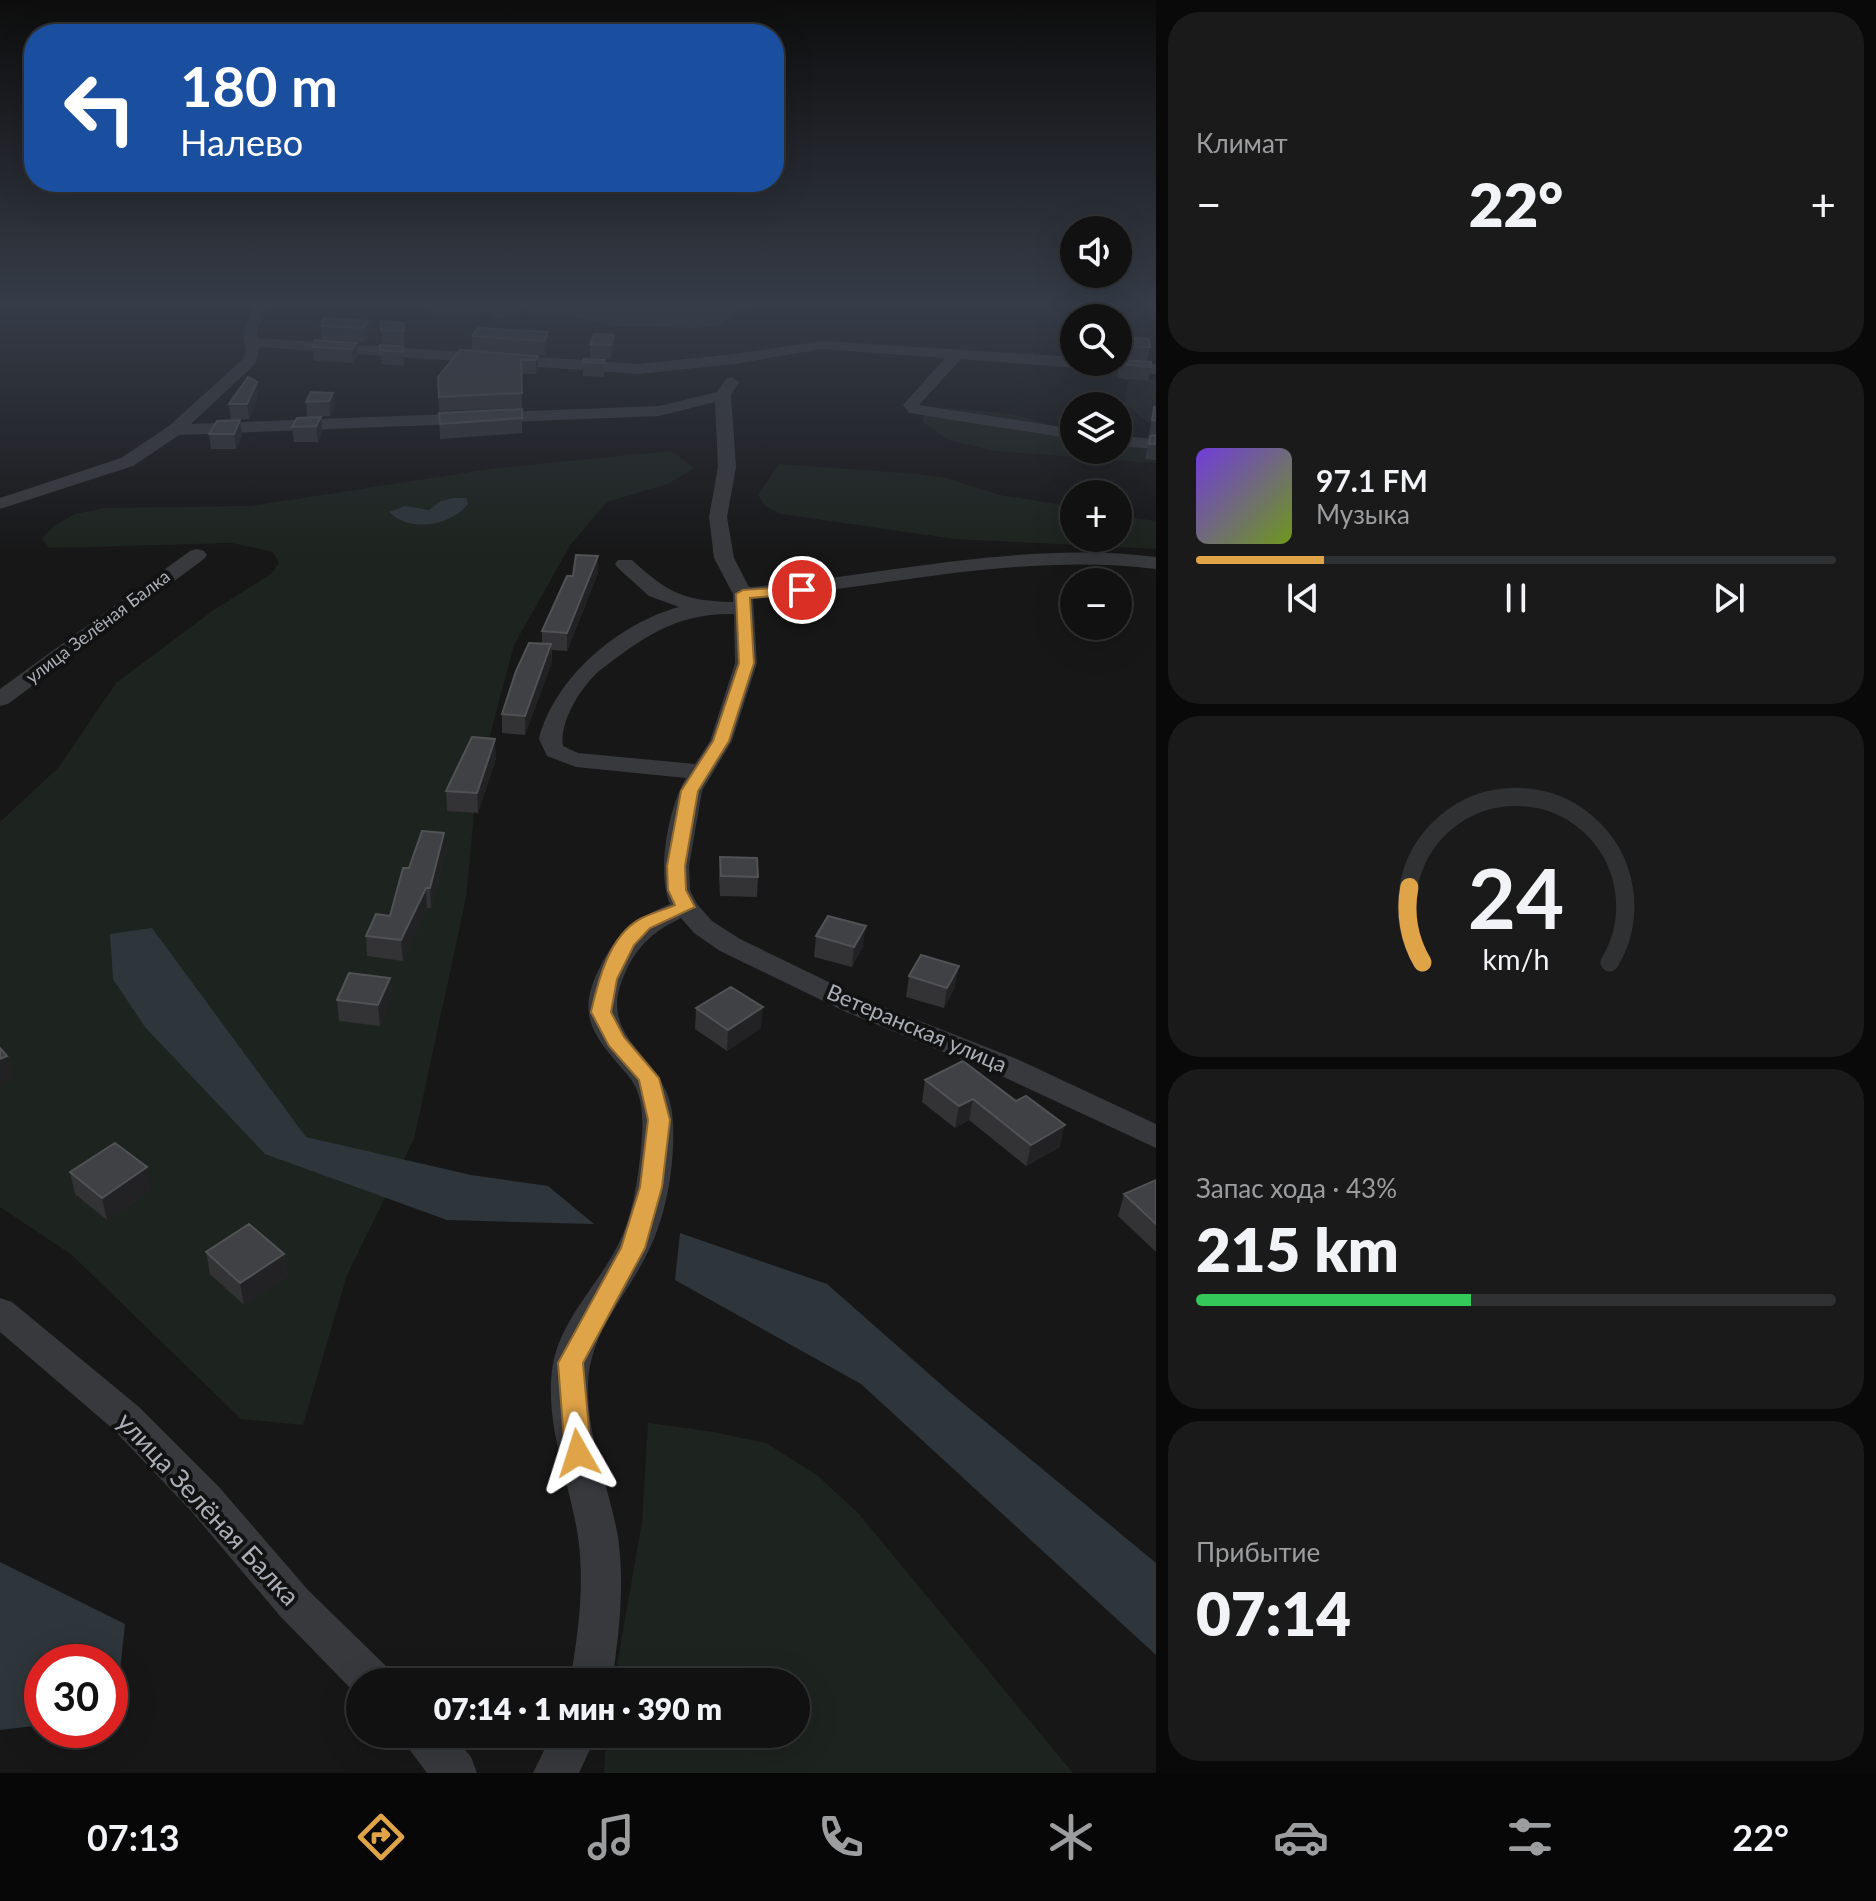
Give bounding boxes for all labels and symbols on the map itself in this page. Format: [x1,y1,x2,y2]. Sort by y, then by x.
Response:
pin [768,556,836,624]
street label: улица Зелёная Балка [21,565,174,688]
street label: Ветеранская улица [823,977,1011,1078]
street label: улица Зелёная Балка [111,1405,307,1612]
position arrow [536,1411,620,1495]
speed limit sign: 30 [24,1644,128,1748]

